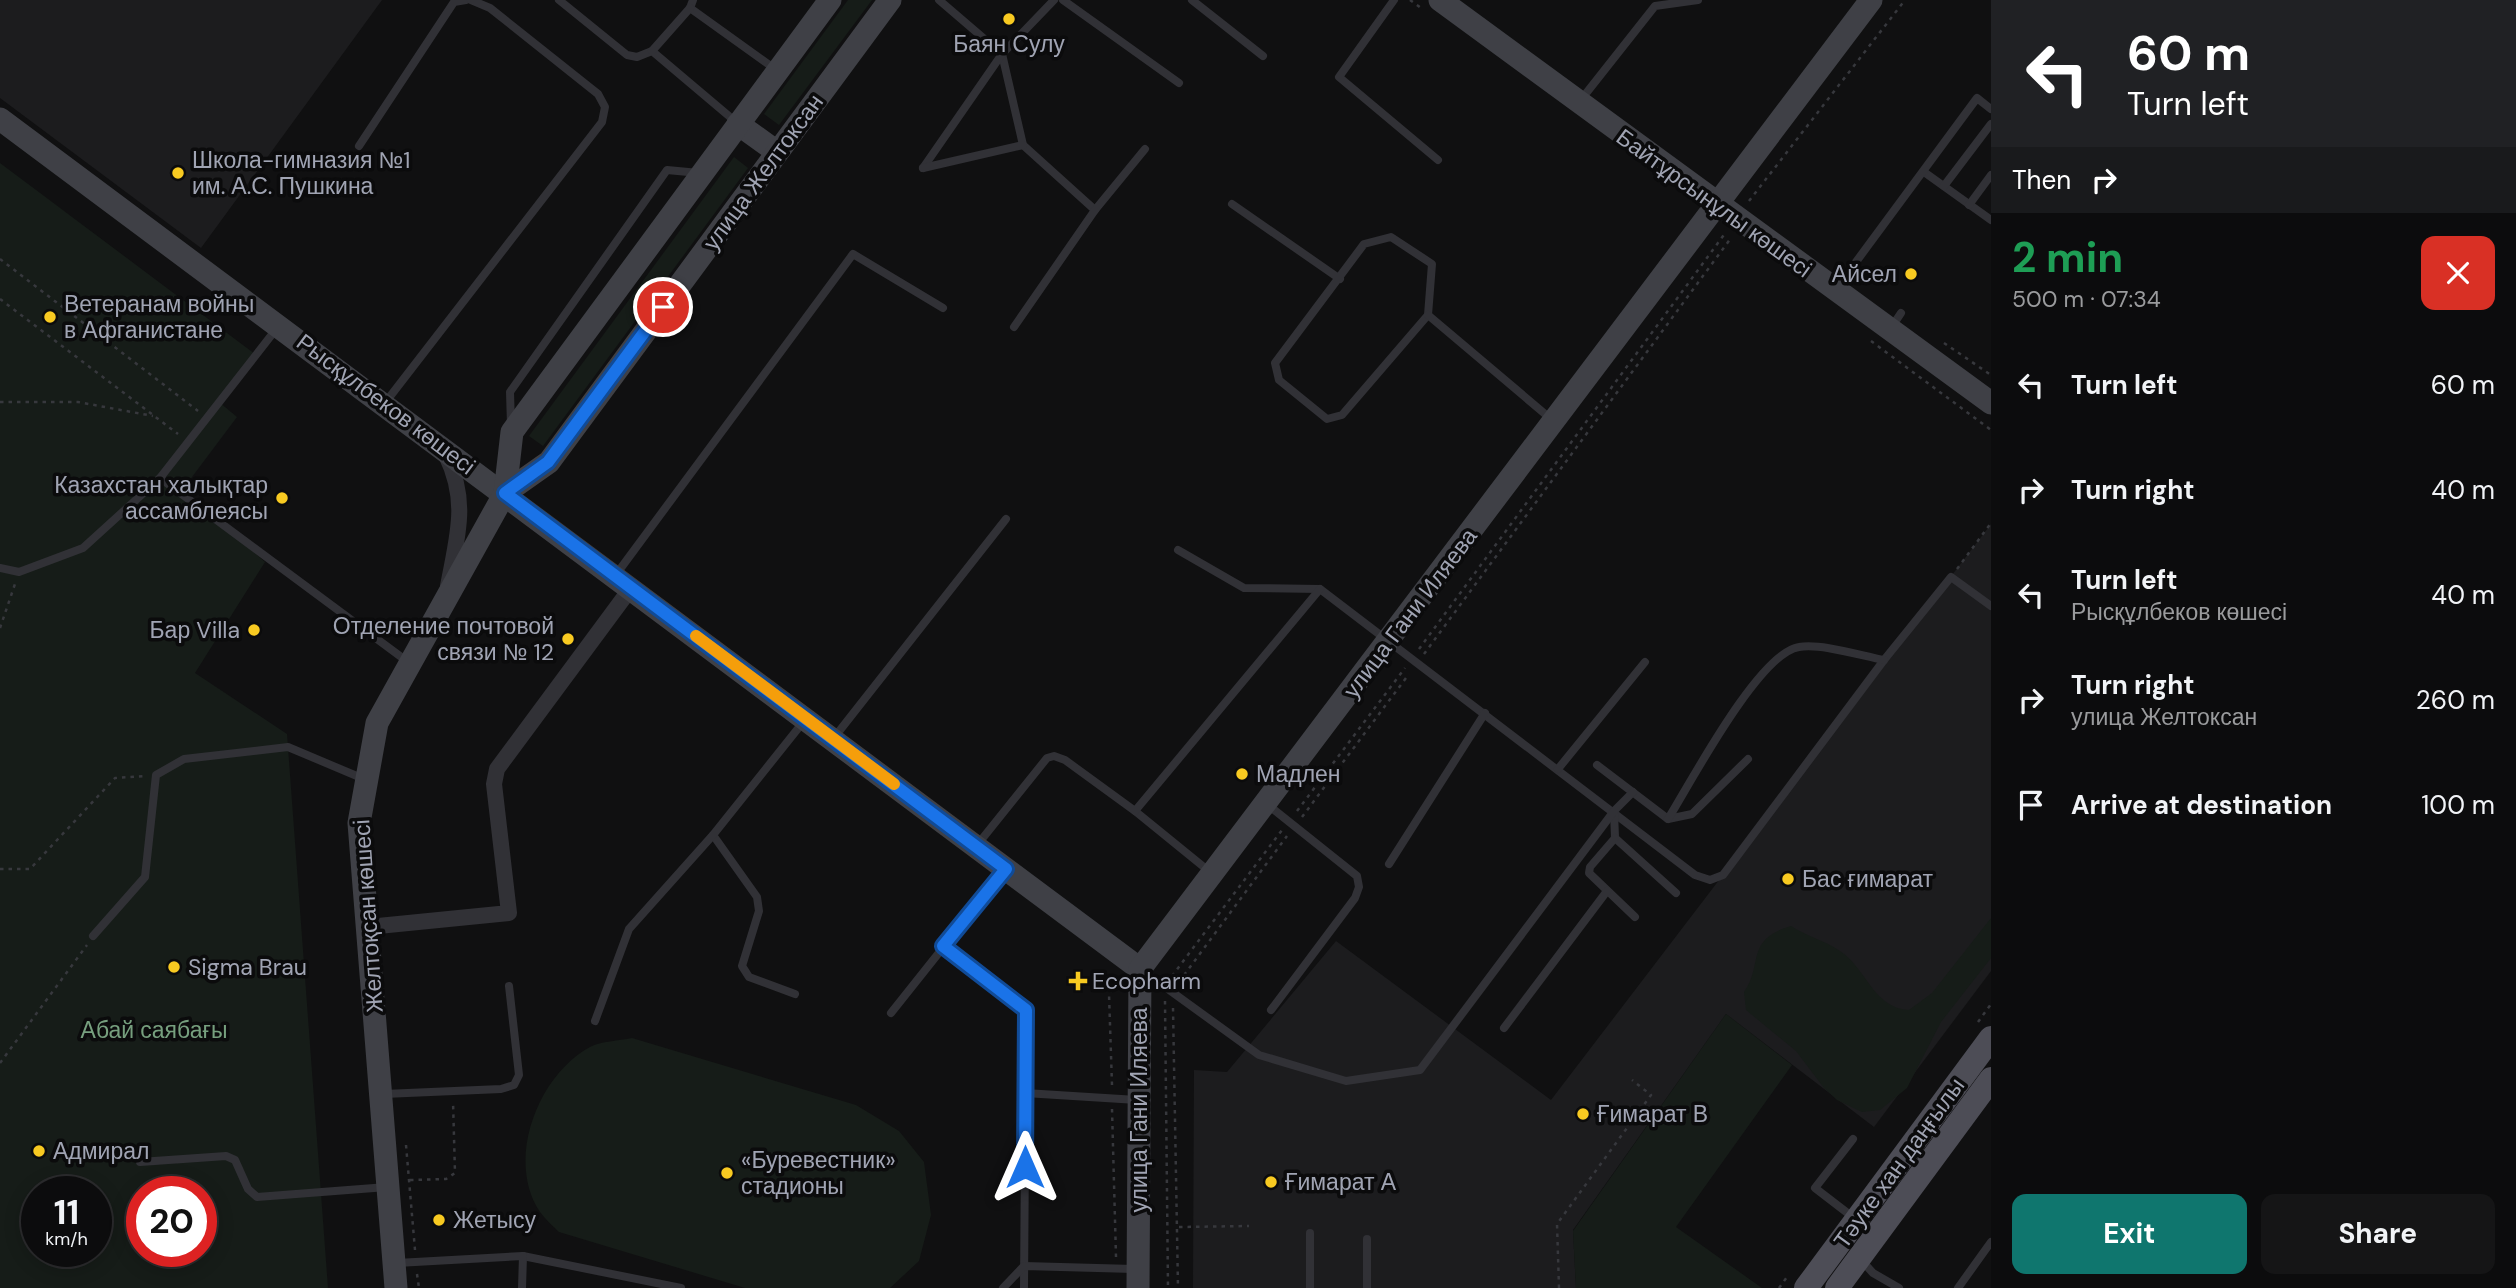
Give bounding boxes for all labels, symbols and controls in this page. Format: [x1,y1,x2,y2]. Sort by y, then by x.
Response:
marker: Баян Сулу [1001,11,1017,27]
text: 60 m [2127,21,2250,85]
icon: left [2012,28,2103,119]
place label: Баян Сулу [953,29,1065,59]
text: Turn left [2127,83,2249,125]
street label: улица Желтоксан [696,88,830,256]
street label: Байтұрсынұлы көшесі [1610,122,1818,284]
place label: Школа-гимназия №1 им. А.С. Пушкина [192,145,410,201]
icon: right [2085,161,2123,199]
text: Then [2012,163,2071,197]
marker: Школа-гимназия №1 им. А.С. Пушкина [170,165,186,181]
text: 2 min [2012,230,2123,285]
button: close [2421,236,2495,310]
place label: Айсел [1832,259,1897,289]
marker: Айсел [1903,266,1919,282]
pin [633,277,693,337]
text: 500 m · 07:34 [2012,284,2161,314]
icon: arrive [644,288,682,326]
place label: Ветеранам войны в Афганистане [64,289,254,345]
marker: Ветеранам войны в Афганистане [42,309,58,325]
street label: Рысқұлбеков көшесі [291,327,481,481]
icon: left [2012,366,2050,404]
text: Turn left [2071,368,2178,402]
text: 60 m [2431,368,2495,402]
place label: Казахстан халықтар ассамблеясы [54,470,268,526]
icon: right [2012,471,2050,509]
text: Turn right [2071,473,2195,507]
text: 40 m [2431,473,2495,507]
marker: Казахстан халықтар ассамблеясы [274,490,290,506]
street label: улица Гани Иляева [1336,522,1484,704]
text: Turn left [2071,563,2178,597]
icon: left [2012,576,2050,614]
text: 40 m [2431,578,2495,612]
text: Рысқұлбеков көшесі [2071,597,2287,627]
place label: Отделение почтовой связи № 12 [333,611,554,667]
place label: Бар Villa [150,615,240,645]
marker: Бар Villa [246,622,262,638]
marker: Отделение почтовой связи № 12 [560,631,576,647]
text: Turn right [2071,668,2195,702]
icon: right [2012,681,2050,719]
text: 260 m [2416,683,2495,717]
text: улица Желтоксан [2071,702,2257,732]
place label: Мадлен [1256,759,1341,789]
marker: Мадлен [1234,766,1250,782]
icon: arrive [2012,786,2050,824]
text: Arrive at destination [2071,788,2332,822]
text: 100 m [2421,788,2495,822]
street label: Желтоқсан көшесі [346,819,390,1013]
place label: Бас ғимарат [1802,864,1933,894]
marker: Бас ғимарат [1780,871,1796,887]
place label: Sigma Brau [188,952,307,982]
marker: Sigma Brau [166,959,182,975]
place label: Ecopharm [1092,966,1201,996]
marker: Ecopharm [1070,973,1086,989]
street label: улица Гани Иляева [1124,1007,1154,1212]
park label: Абай саябағы [81,1015,227,1045]
street label: Тәуке хан даңғылы [1827,1072,1971,1254]
place label: Ғимарат В [1596,1099,1708,1129]
marker: Ғимарат В [1575,1106,1591,1122]
position arrow [988,1130,1062,1204]
place label: Адмирал [53,1136,149,1166]
marker: Адмирал [31,1143,47,1159]
place label: «Буревестник» стадионы [741,1145,896,1201]
marker: «Буревестник» стадионы [719,1165,735,1181]
place label: Ғимарат А [1284,1167,1397,1197]
marker: Ғимарат А [1263,1174,1279,1190]
speed limit sign: 20 [126,1176,217,1267]
text: 11 [54,1189,79,1235]
button: Exit [2012,1194,2247,1274]
button: Share [2261,1194,2495,1274]
place label: Жетысу [453,1205,537,1235]
marker: Жетысу [431,1212,447,1228]
text: km/h [45,1227,88,1251]

